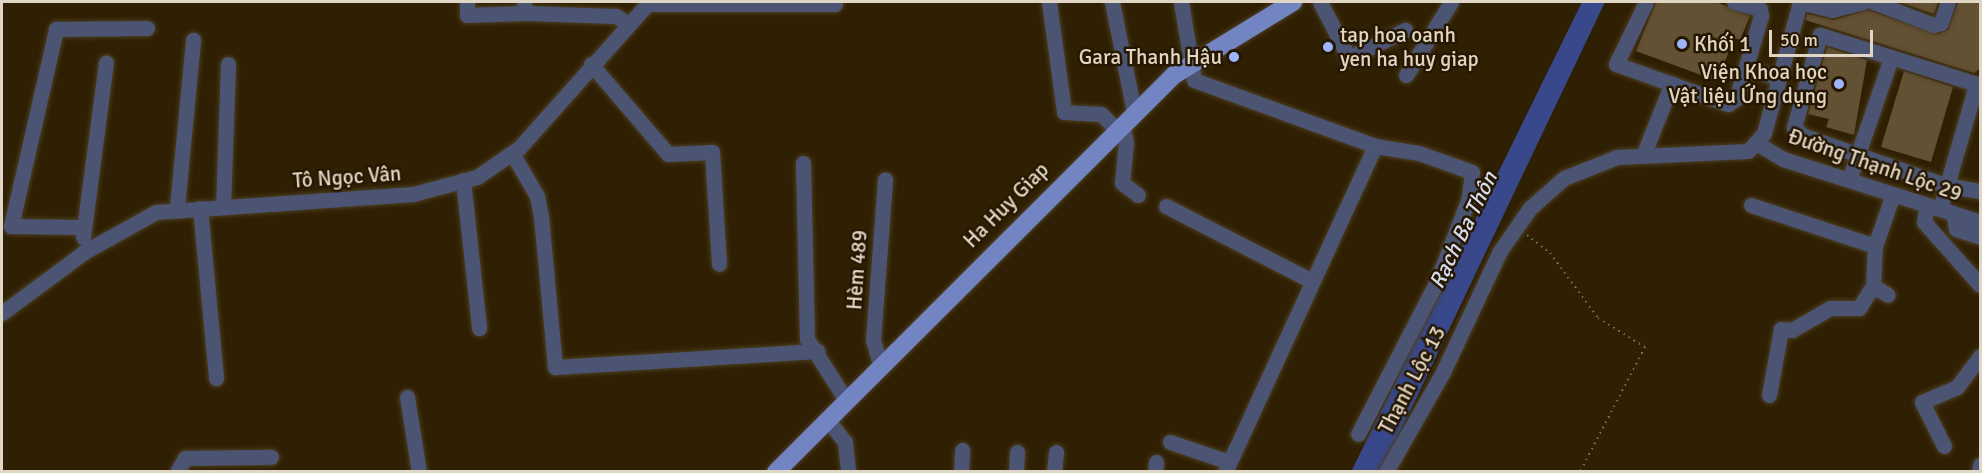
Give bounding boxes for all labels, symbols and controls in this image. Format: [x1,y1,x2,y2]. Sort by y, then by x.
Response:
scale bar [1772,18,1876,56]
place label: tap hoa oanh yen ha huy giap [1340,22,1479,72]
text: 50 m [1780,29,1818,51]
place label: Khối 1 [1694,31,1751,57]
marker: Khối 1 [1675,37,1689,51]
marker: tap hoa oanh yen ha huy giap [1321,40,1335,54]
place label: Gara Thanh Hậu [1079,44,1222,70]
marker: Gara Thanh Hậu [1227,50,1241,64]
place label: Viện Khoa học Vật liệu Ứng dụng [1669,59,1827,109]
marker: Viện Khoa học Vật liệu Ứng dụng [1832,77,1846,91]
street label: Đường Thạnh Lộc 29 [1785,123,1965,207]
street label: Ha Huy Giap [958,157,1054,253]
street label: Tô Ngọc Vân [292,161,402,193]
water label: Rạch Ba Thôn [1423,167,1503,293]
street label: Hèm 489 [842,229,872,311]
street label: Thạnh Lộc 13 [1373,322,1451,438]

